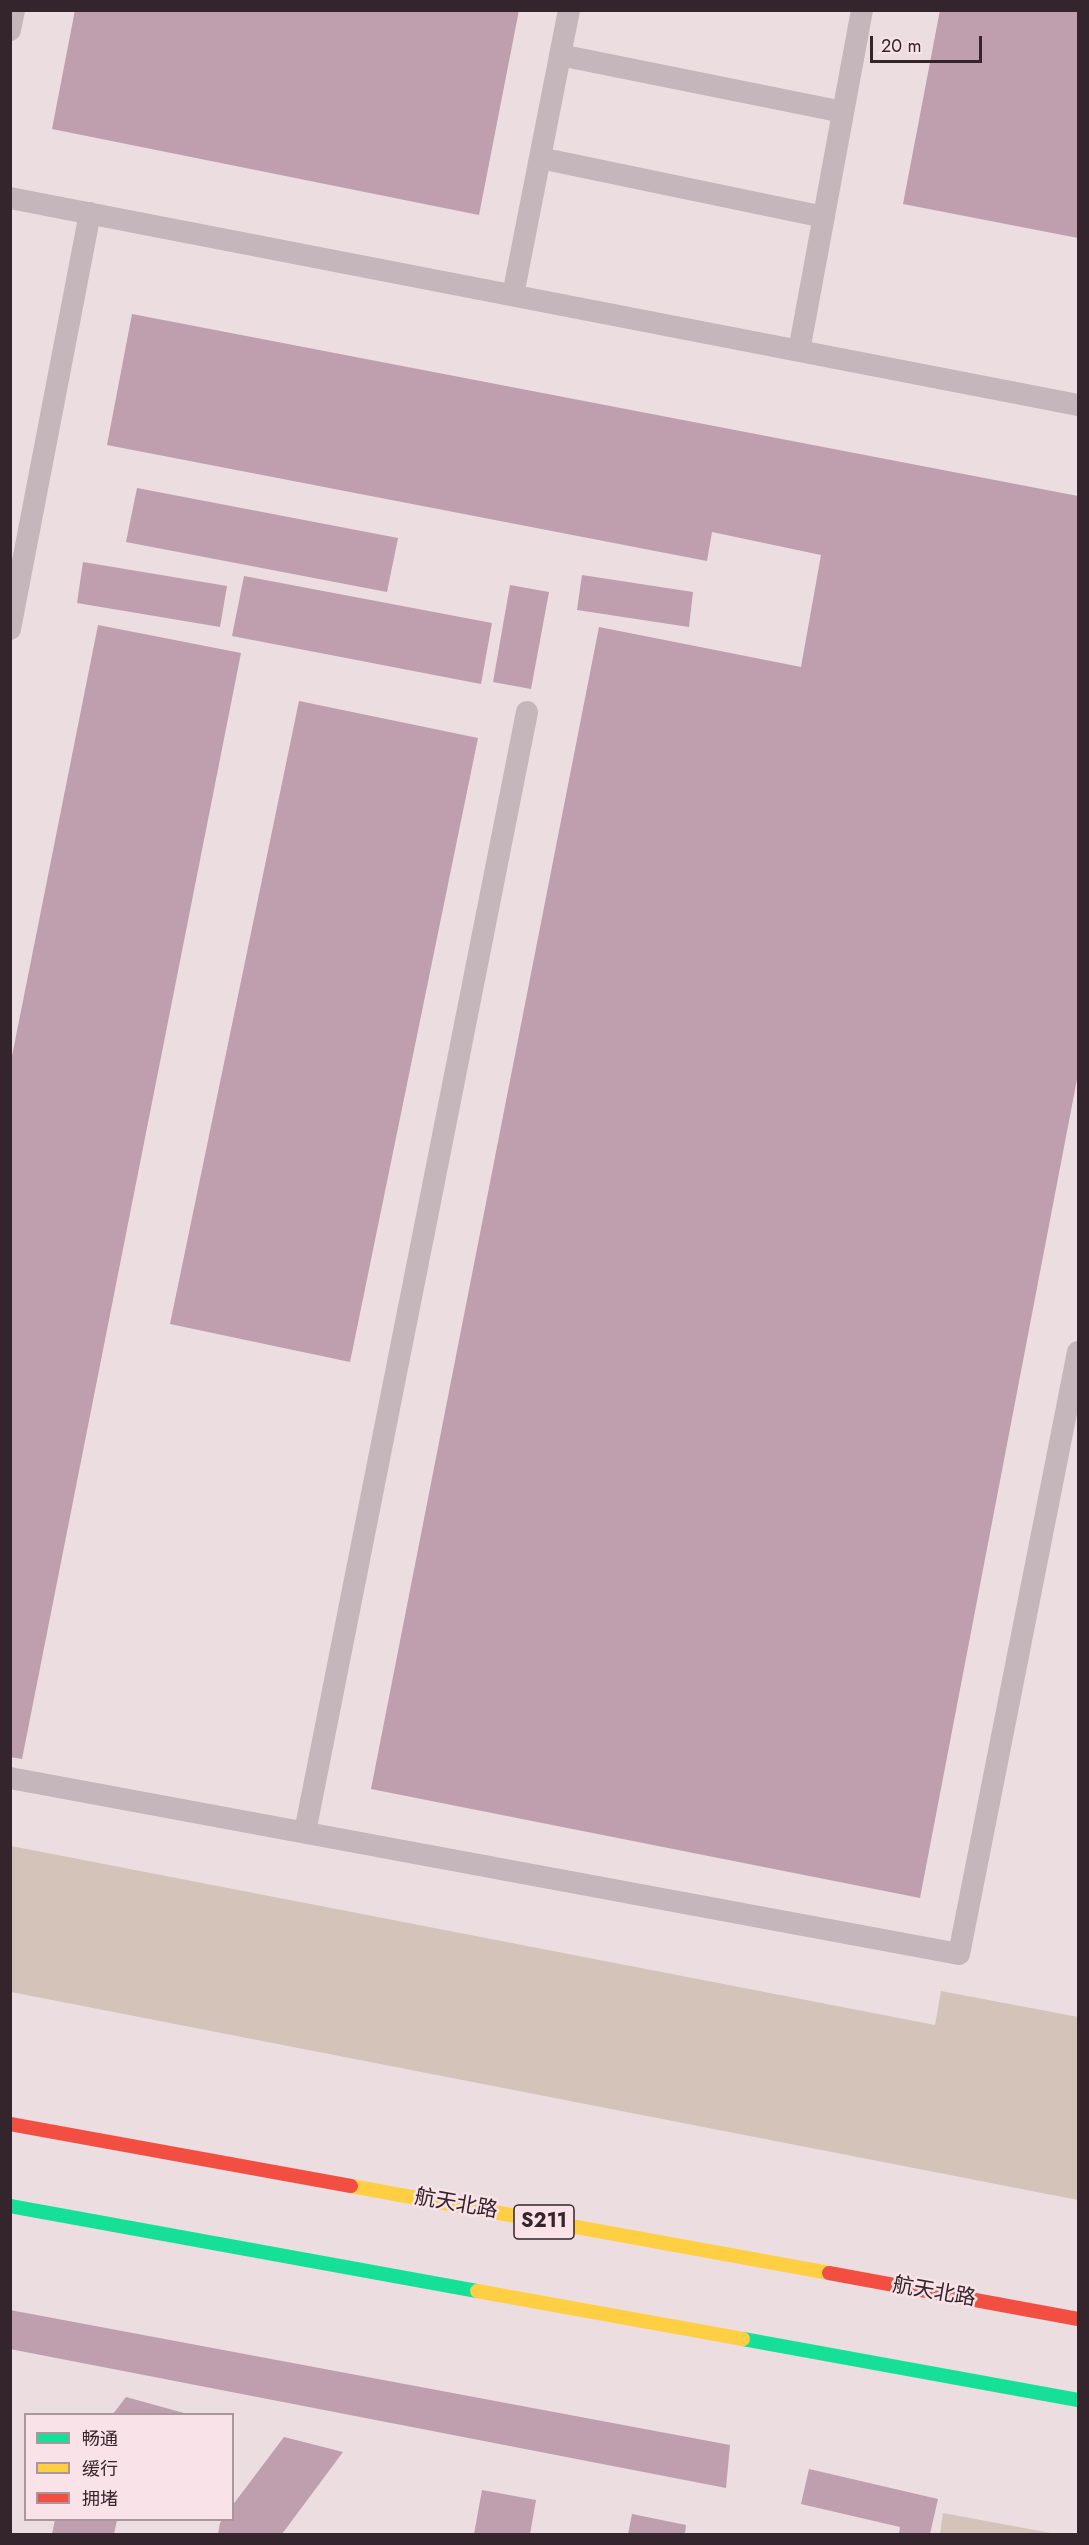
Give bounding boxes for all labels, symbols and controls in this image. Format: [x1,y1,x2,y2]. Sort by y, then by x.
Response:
scale bar [873,24,986,62]
text: 20 m [881,33,921,59]
street label: 航天北路 [412,2185,500,2225]
road number: S211 [514,2205,574,2239]
street label: 航天北路 [890,2273,978,2313]
legend [24,2413,234,2521]
text: 畅通 [82,2426,118,2452]
text: 缓行 [82,2456,118,2482]
text: 拥堵 [82,2486,118,2512]

